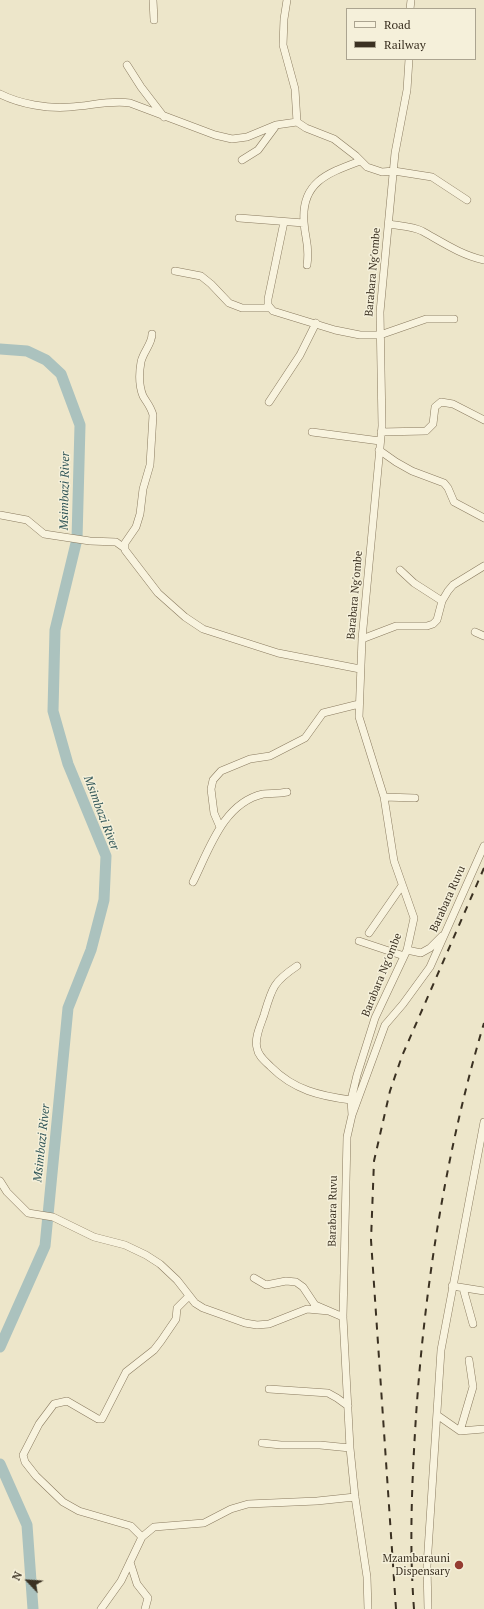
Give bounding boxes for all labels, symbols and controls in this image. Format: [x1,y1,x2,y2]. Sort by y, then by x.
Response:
legend [346,8,476,60]
text: Road [384,17,411,32]
text: Railway [384,37,426,52]
street label: Barabara Ng'ombe [363,227,383,317]
water label: Msimbazi River [57,452,73,530]
street label: Barabara Ng'ombe [345,550,365,640]
water label: Msimbazi River [80,774,122,852]
street label: Barabara Ruvu [427,864,469,934]
street label: Barabara Ng'ombe [359,931,405,1019]
water label: Msimbazi River [31,1103,53,1183]
street label: Barabara Ruvu [326,1175,340,1247]
place label: Mzambarauni Dispensary [383,1552,450,1578]
marker: Mzambarauni Dispensary [453,1559,465,1571]
north arrow [8,1561,48,1601]
text: N [9,1569,25,1583]

